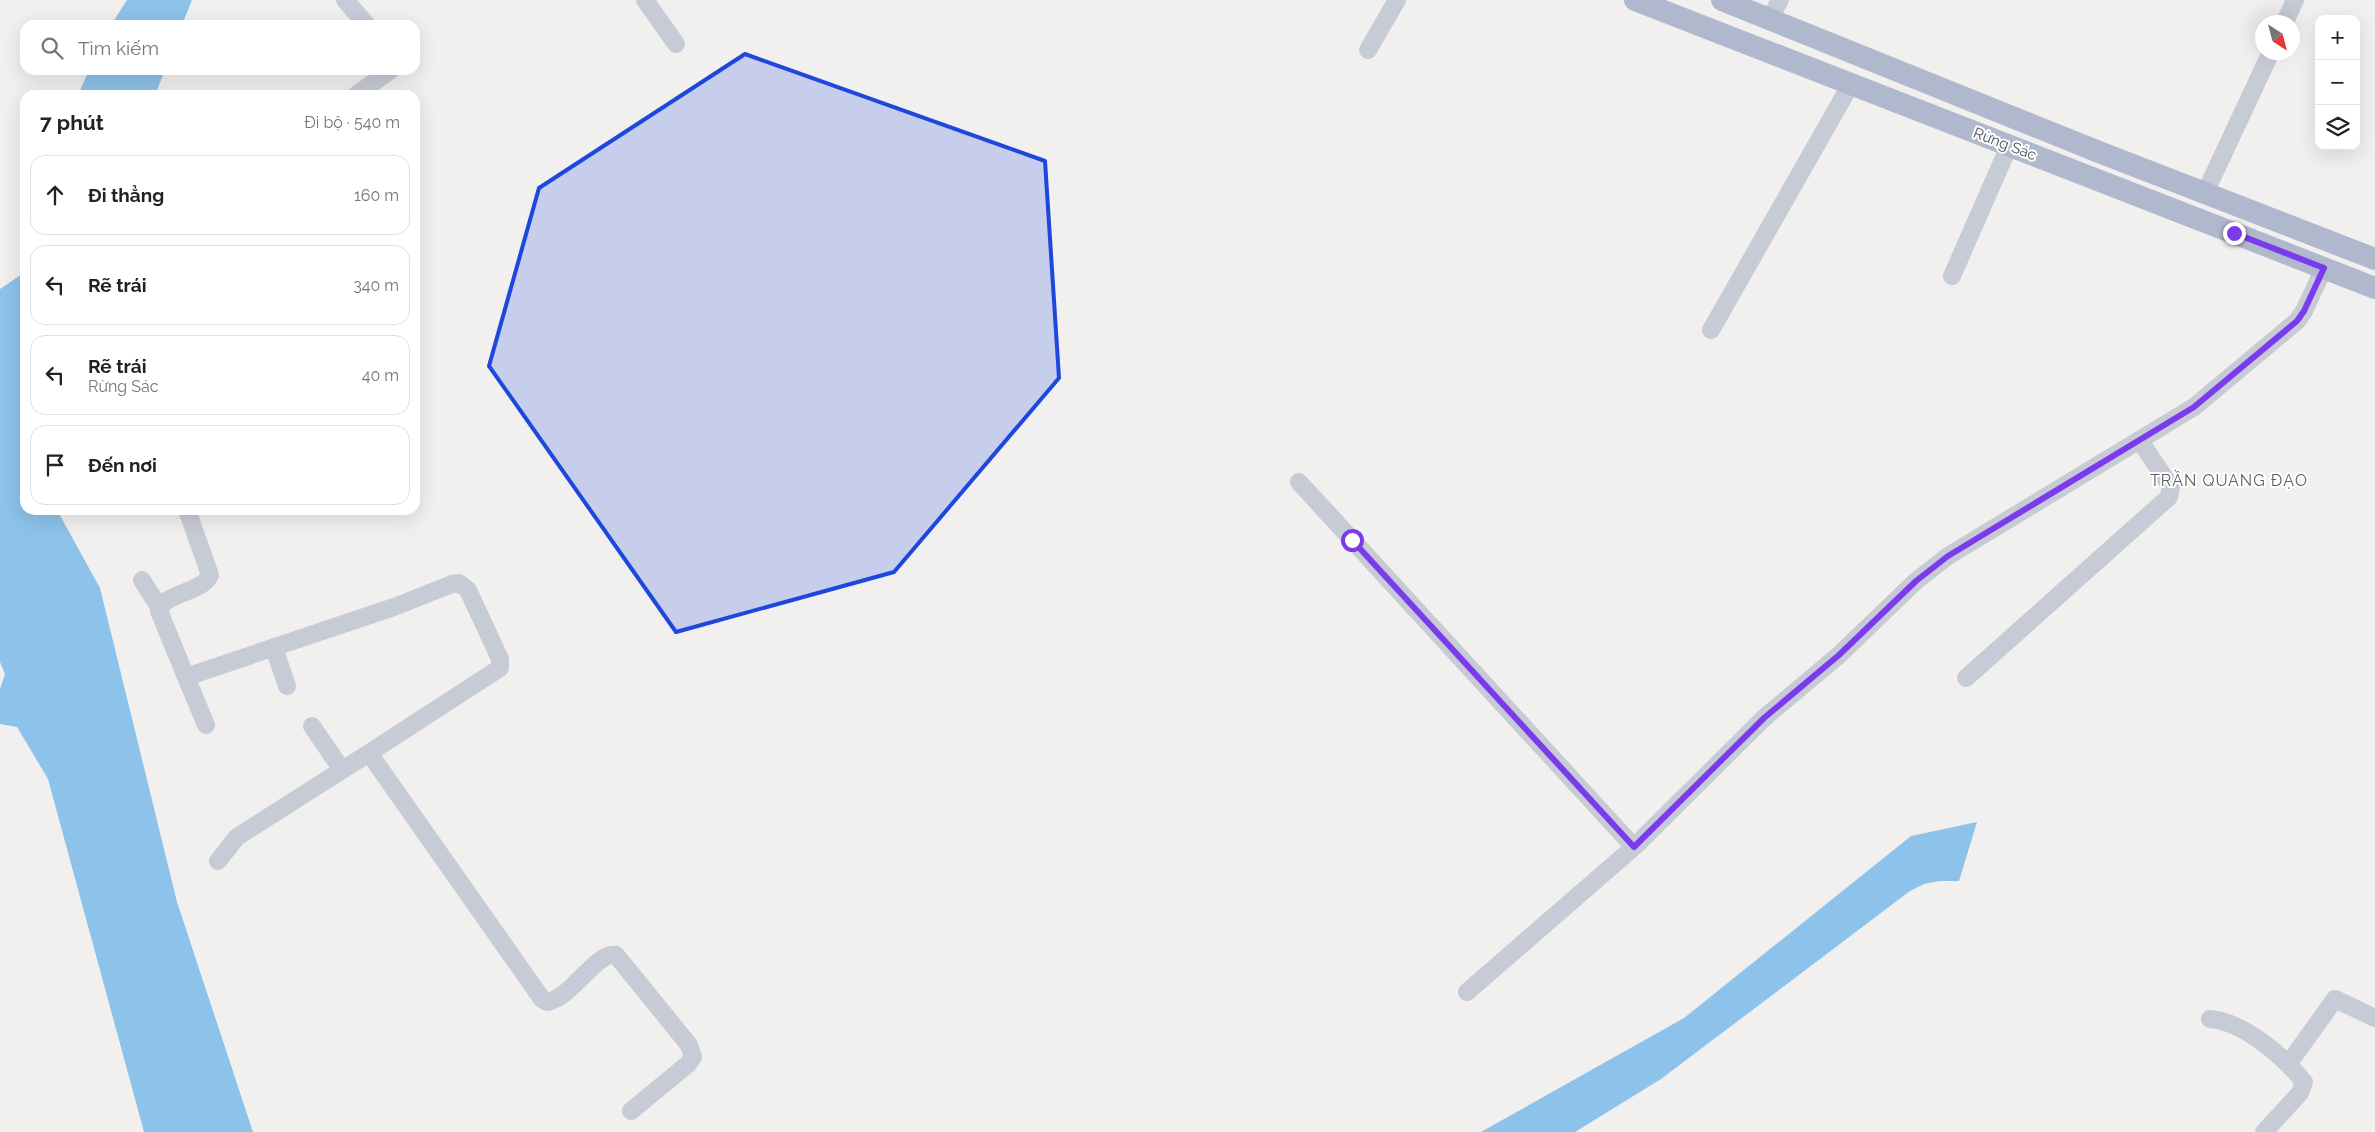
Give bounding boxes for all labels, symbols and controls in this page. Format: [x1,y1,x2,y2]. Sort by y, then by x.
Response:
north arrow [2255,15,2300,60]
map controls [2315,15,2360,150]
button: + [2315,15,2360,60]
search box [20,20,420,75]
icon: search [38,34,66,62]
text: Tìm kiếm [78,37,159,59]
button: − [2315,60,2360,105]
button: layers [2315,105,2360,150]
text: 7 phút [40,110,104,135]
text: Đi bộ · 540 m [304,113,400,132]
street label: Rừng Sác [1971,124,2039,164]
icon: ahead [41,181,69,209]
text: Đi thẳng [88,184,164,206]
text: 160 m [354,186,399,205]
route end [2223,222,2246,245]
icon: left [41,271,69,299]
text: Rẽ trái [88,274,147,296]
text: 340 m [353,276,399,295]
text: Rẽ trái [88,355,147,377]
icon: left [41,361,69,389]
text: 40 m [362,366,399,385]
text: Rừng Sác [88,377,158,396]
icon: arrive [41,451,69,479]
text: Đến nơi [88,454,157,476]
district label: TRẦN QUANG ĐẠO [2150,469,2308,490]
route start [1341,529,1364,552]

